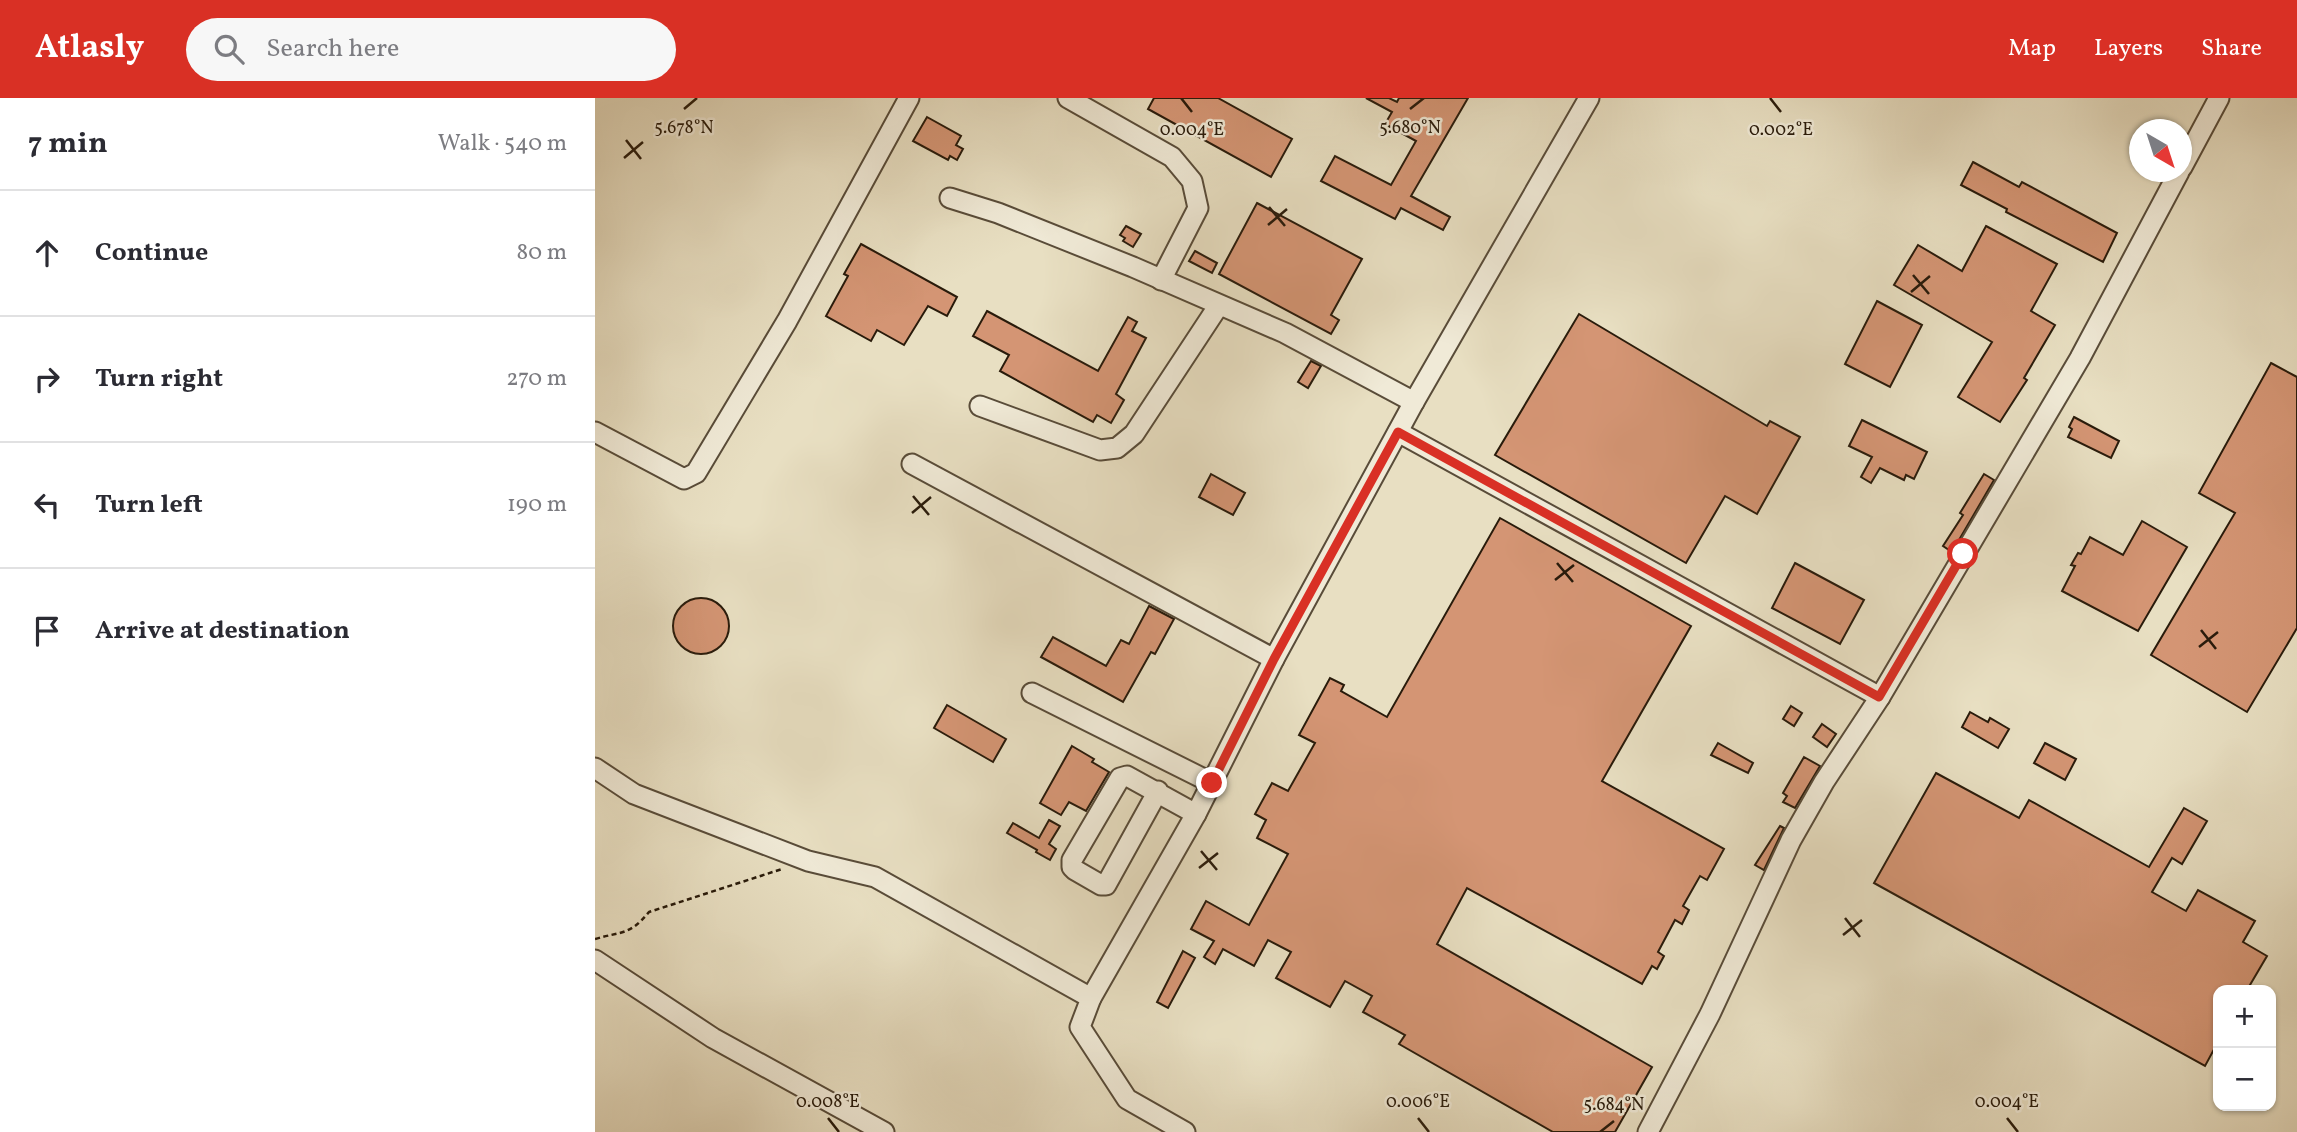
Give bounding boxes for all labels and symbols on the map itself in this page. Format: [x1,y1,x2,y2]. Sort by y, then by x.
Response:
text: 5.678°N [654,116,714,141]
text: 5.680°N [1379,116,1441,141]
text: 0.004°E [1160,118,1224,143]
text: 0.002°E [1749,118,1813,143]
north arrow [2129,119,2192,182]
route start [1947,538,1978,569]
route end [1196,767,1227,798]
text: 0.008°E [796,1090,860,1115]
text: 0.006°E [1386,1090,1450,1115]
text: 0.004°E [1975,1090,2039,1115]
text: 5.684°N [1584,1093,1644,1118]

